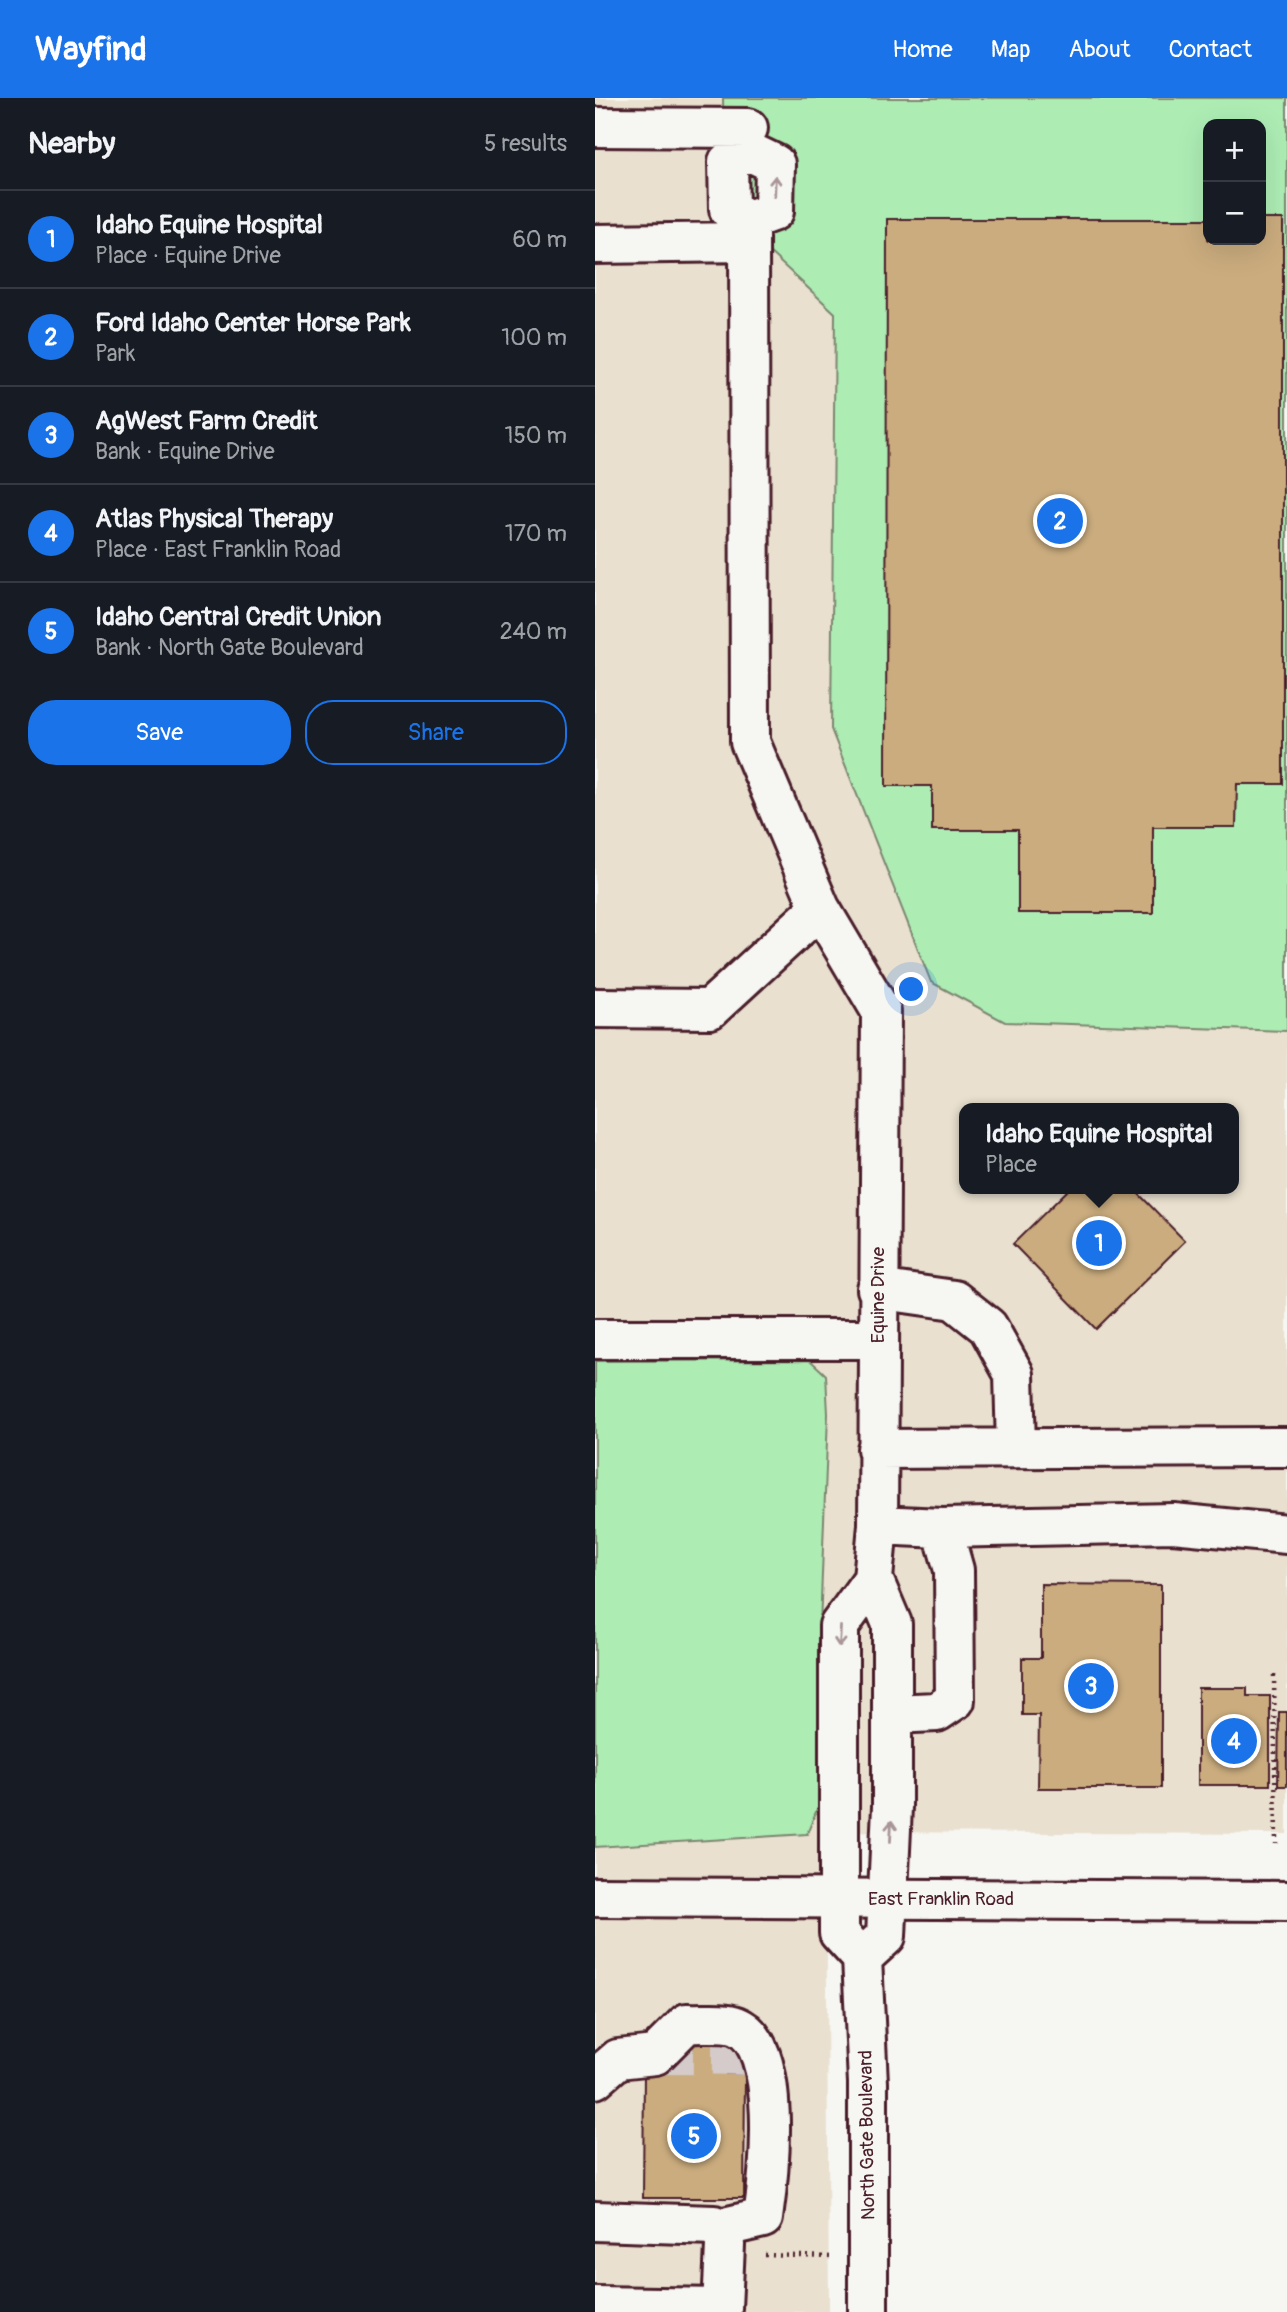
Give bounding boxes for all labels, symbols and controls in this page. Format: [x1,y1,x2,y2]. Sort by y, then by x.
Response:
text: Wayfind [35,29,147,70]
text: Home [892,35,953,64]
text: Map [991,35,1031,64]
text: About [1069,35,1131,64]
text: Contact [1169,35,1252,64]
map controls [1203,119,1266,245]
button: + [1203,119,1266,182]
text: Nearby [28,125,115,162]
text: 5 results [484,129,567,158]
one-way arrow [768,175,781,198]
button: − [1203,182,1266,245]
text: Idaho Equine Hospital [95,209,323,241]
text: 1 [47,225,56,254]
text: 60 m [512,225,567,254]
text: Place · Equine Drive [95,241,281,270]
text: Ford Idaho Center Horse Park [95,307,411,339]
text: 2 [45,323,57,352]
text: 100 m [501,323,567,352]
text: Park [95,339,135,368]
text: AgWest Farm Credit [95,405,317,437]
text: 3 [45,421,57,450]
text: 150 m [504,421,567,450]
text: Bank · Equine Drive [95,437,275,466]
pin: 2 [1037,495,1083,547]
text: Atlas Physical Therapy [95,503,333,535]
text: 4 [44,519,58,548]
text: 170 m [505,519,567,548]
text: Place · East Franklin Road [95,535,341,564]
text: Idaho Central Credit Union [95,601,382,633]
text: 5 [45,617,57,646]
text: 240 m [500,617,567,646]
text: Bank · North Gate Boulevard [95,633,364,662]
button: Save [28,700,291,765]
button: Share [305,700,567,765]
your location [894,972,928,1006]
popup [959,1103,1239,1194]
text: Idaho Equine Hospital [985,1118,1213,1150]
text: Place [985,1150,1037,1179]
pin: 1 [1076,1217,1122,1269]
street label: Equine Drive [866,1246,890,1343]
one-way arrow [833,1625,846,1648]
pin: 3 [1068,1660,1114,1712]
pin: 4 [1211,1715,1257,1767]
one-way arrow [885,1820,898,1843]
street label: East Franklin Road [868,1887,1014,1911]
street label: North Gate Boulevard [854,2050,880,2220]
pin: 5 [671,2110,717,2162]

